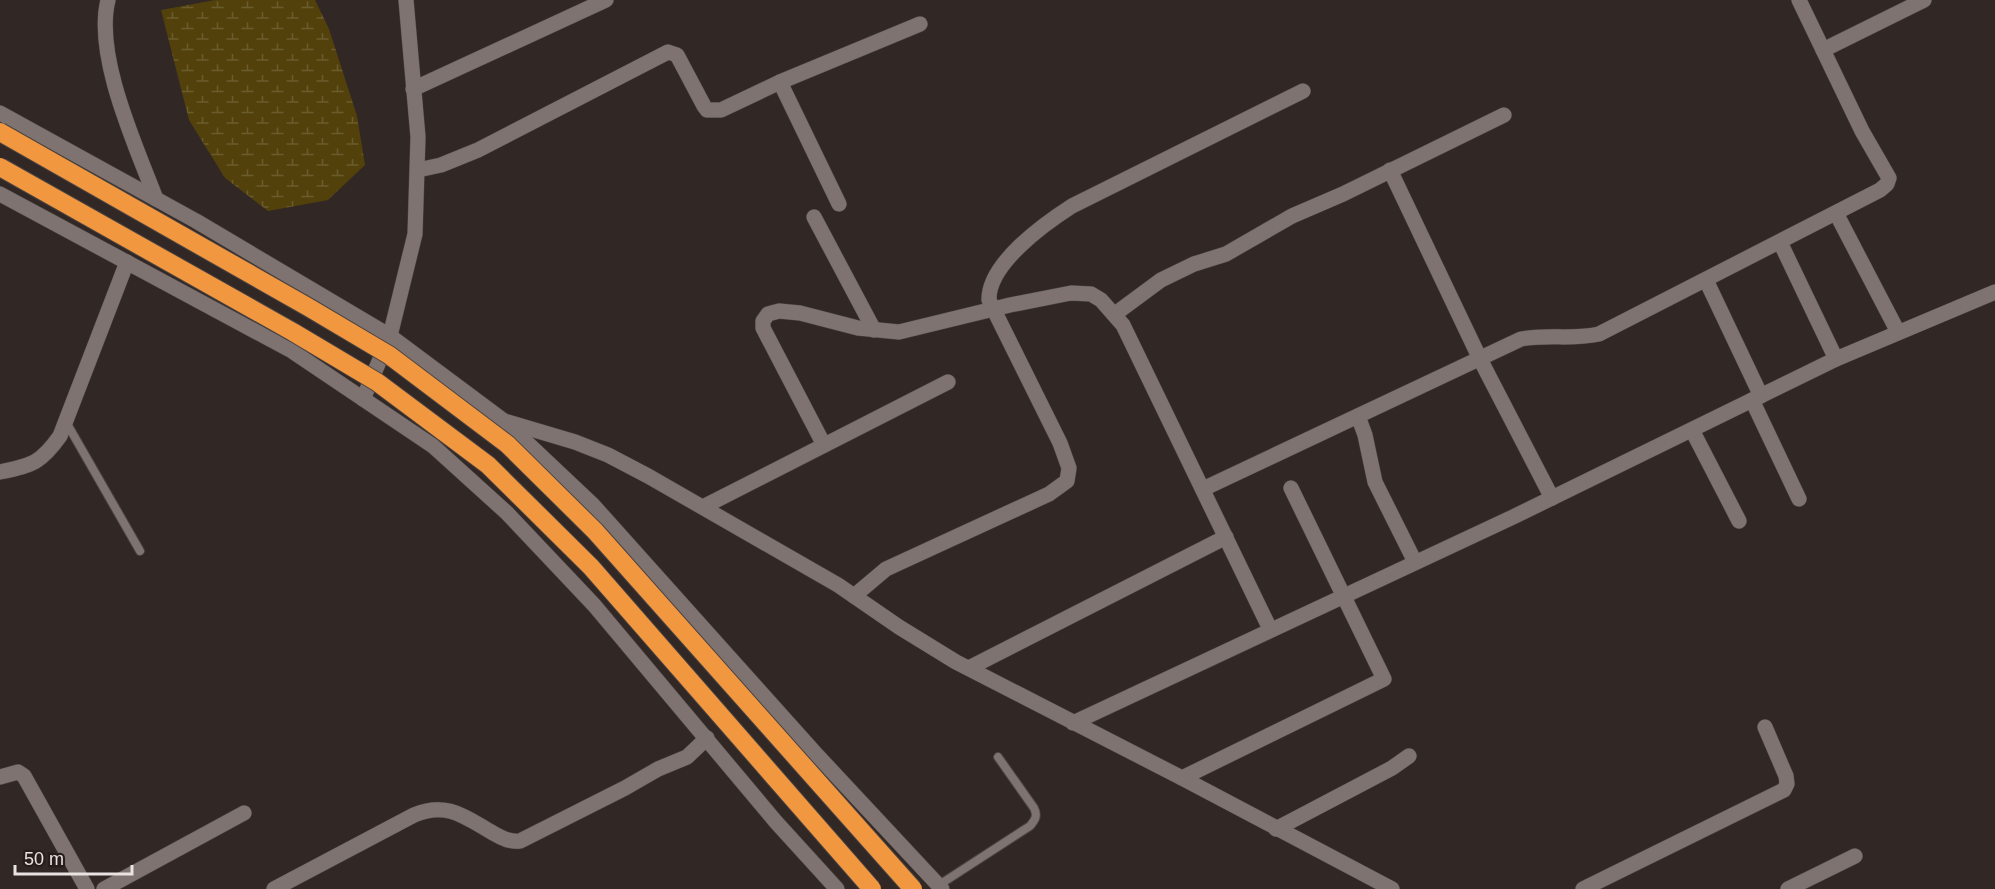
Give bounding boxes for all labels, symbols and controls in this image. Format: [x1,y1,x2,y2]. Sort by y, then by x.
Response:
scale bar [15,838,132,876]
text: 50 m [24,849,64,869]

